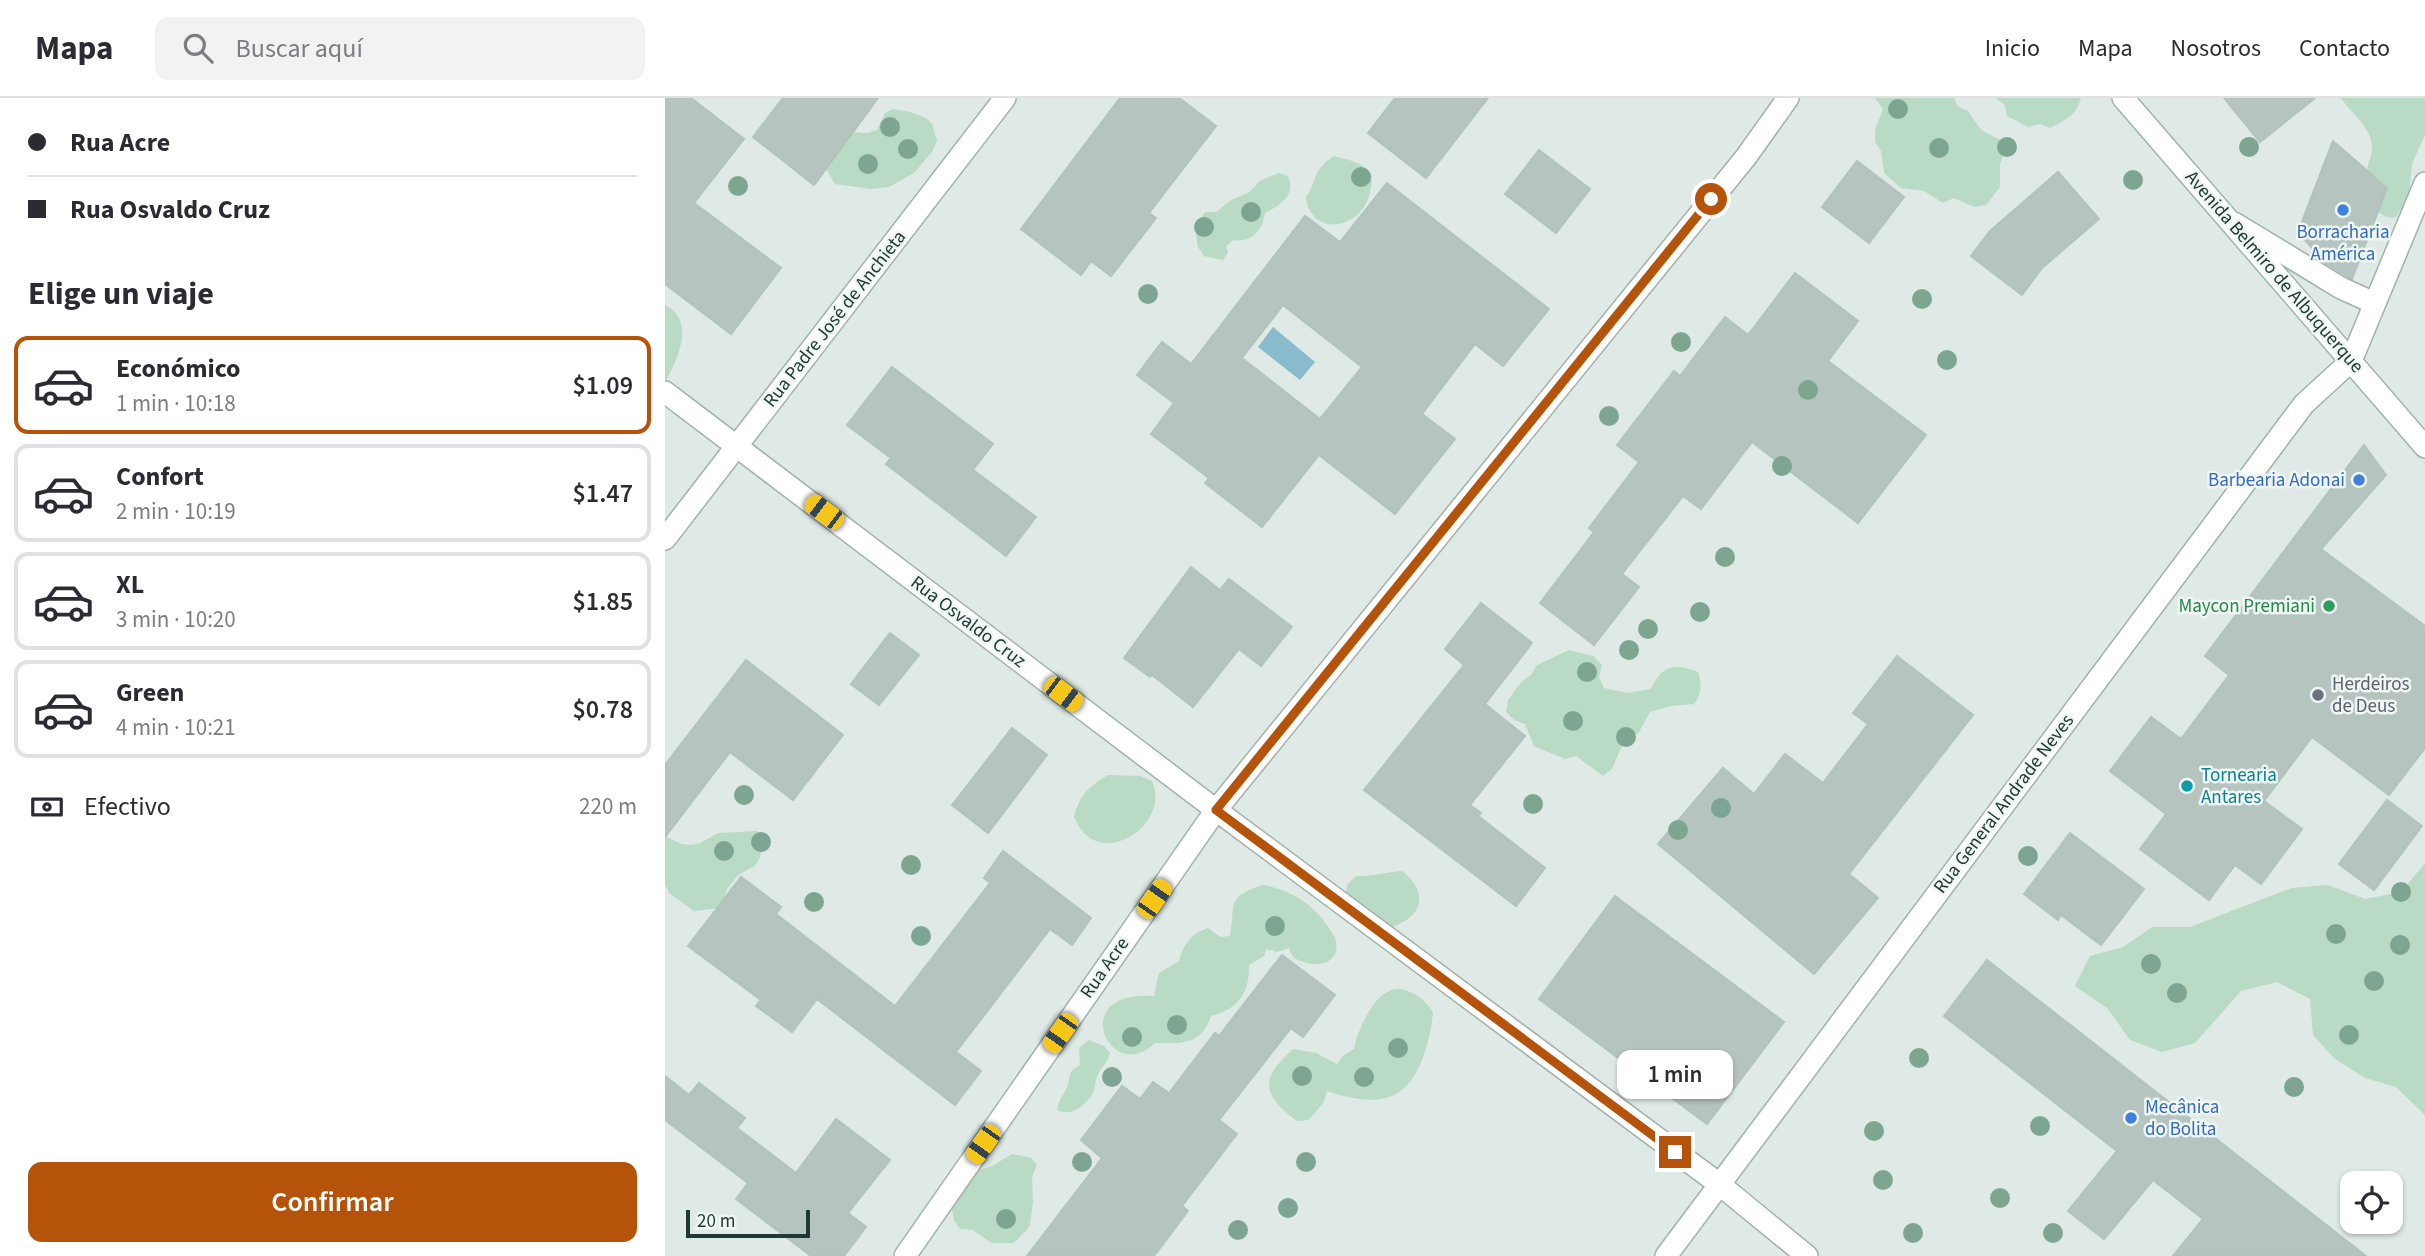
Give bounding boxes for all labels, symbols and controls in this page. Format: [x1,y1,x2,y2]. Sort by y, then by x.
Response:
search box [155,17,645,80]
text: Mapa [35,25,113,72]
icon: search [179,29,217,67]
text: Buscar aquí [235,30,363,67]
text: Inicio [1985,31,2040,66]
text: Mapa [2078,31,2133,66]
text: Nosotros [2171,31,2261,66]
text: Contacto [2299,31,2390,66]
text: Rua Acre [70,124,170,161]
street label: Avenida Belmiro de Albuquerque [2178,165,2370,379]
route start [1695,183,1727,215]
text: Rua Osvaldo Cruz [70,191,270,228]
marker: Borracharia América [2335,202,2351,218]
place label: Borracharia América [2296,219,2390,268]
street label: Rua Padre José de Anchieta [757,225,913,413]
text: Elige un viaje [28,271,214,317]
text: Económico [116,350,241,387]
icon: car [32,354,95,417]
text: $1.09 [572,367,633,404]
text: 1 min · 10:18 [116,387,236,420]
text: Confort [116,458,204,495]
icon: car [32,462,95,525]
place label: Barbearia Adonai [2208,467,2345,494]
marker: Barbearia Adonai [2351,472,2367,488]
text: $1.47 [572,475,633,512]
car [801,491,848,533]
text: 2 min · 10:19 [116,495,236,528]
text: XL [116,566,144,603]
icon: car [32,570,95,633]
street label: Rua Osvaldo Cruz [905,570,1031,674]
text: $1.85 [572,583,633,620]
place label: Maycon Premiani [2178,593,2315,620]
marker: Maycon Premiani [2321,598,2337,614]
text: 3 min · 10:20 [116,603,236,636]
place label: Herdeiros de Deus [2332,671,2410,720]
car [1040,673,1087,715]
text: Green [116,674,184,711]
icon: car [32,678,95,741]
marker: Herdeiros de Deus [2310,687,2326,703]
text: $0.78 [572,691,633,728]
street label: Rua General Andrade Neves [1927,709,2081,899]
text: 4 min · 10:21 [116,711,236,744]
place label: Tornearia Antares [2201,762,2277,811]
marker: Tornearia Antares [2179,778,2195,794]
icon: cash [28,788,66,826]
text: Efectivo [84,788,171,825]
text: 220 m [579,790,637,823]
car [1134,876,1175,922]
street label: Rua Acre [1074,932,1136,1004]
car [1040,1010,1081,1056]
callout: 1 min [1617,1051,1733,1100]
text: 1 min [1648,1058,1702,1091]
place label: Mecânica do Bolita [2145,1094,2219,1143]
marker: Mecânica do Bolita [2123,1110,2139,1126]
car [963,1121,1004,1167]
route end [1659,1136,1691,1168]
button: Confirmar [28,1162,637,1242]
map controls [2340,1171,2403,1234]
button: locate [2340,1171,2403,1234]
scale bar [686,1207,810,1239]
text: 20 m [697,1208,735,1235]

